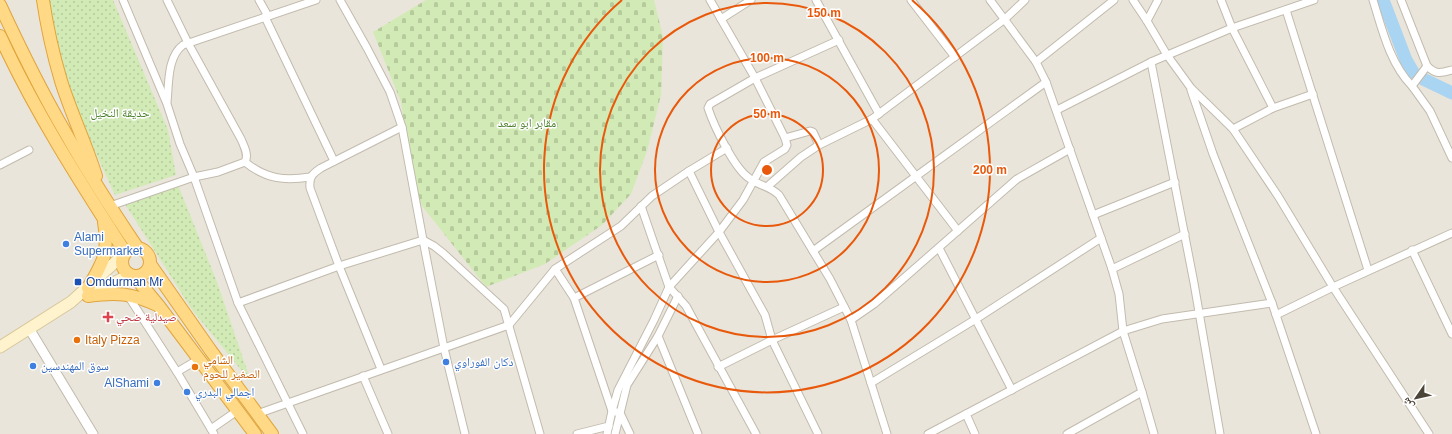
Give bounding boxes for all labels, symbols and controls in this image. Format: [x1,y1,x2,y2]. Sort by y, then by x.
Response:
text: 150 m [807,6,841,20]
text: 100 m [750,51,784,65]
park label: حديقة النخيل [90,106,150,120]
text: 50 m [753,107,781,121]
park label: مقابر ابو سعد [498,116,556,130]
centre of rings [760,163,774,177]
text: 200 m [973,163,1007,177]
place label: Alami Supermarket [74,230,143,258]
marker: Alami Supermarket [61,239,71,249]
place label: Omdurman Mr [86,275,163,289]
marker: Omdurman Mr [73,277,83,287]
place label: صيدلية ضحي [116,310,177,327]
marker: صيدلية ضحي [103,312,113,322]
place label: Italy Pizza [85,333,140,347]
marker: Italy Pizza [72,335,82,345]
place label: الشامي الصغير للحوم [203,353,260,382]
place label: دكان الفوراوي [454,355,514,372]
marker: دكان الفوراوي [441,357,451,367]
place label: سوق المهندسين [41,359,109,373]
marker: سوق المهندسين [28,361,38,371]
marker: الشامي الصغير للحوم [190,362,200,372]
place label: AlShami [104,376,149,390]
marker: AlShami [152,378,162,388]
north arrow [1396,378,1436,418]
place label: اجمالي البدري [195,385,254,402]
marker: اجمالي البدري [182,387,192,397]
text: ش [1399,394,1418,412]

